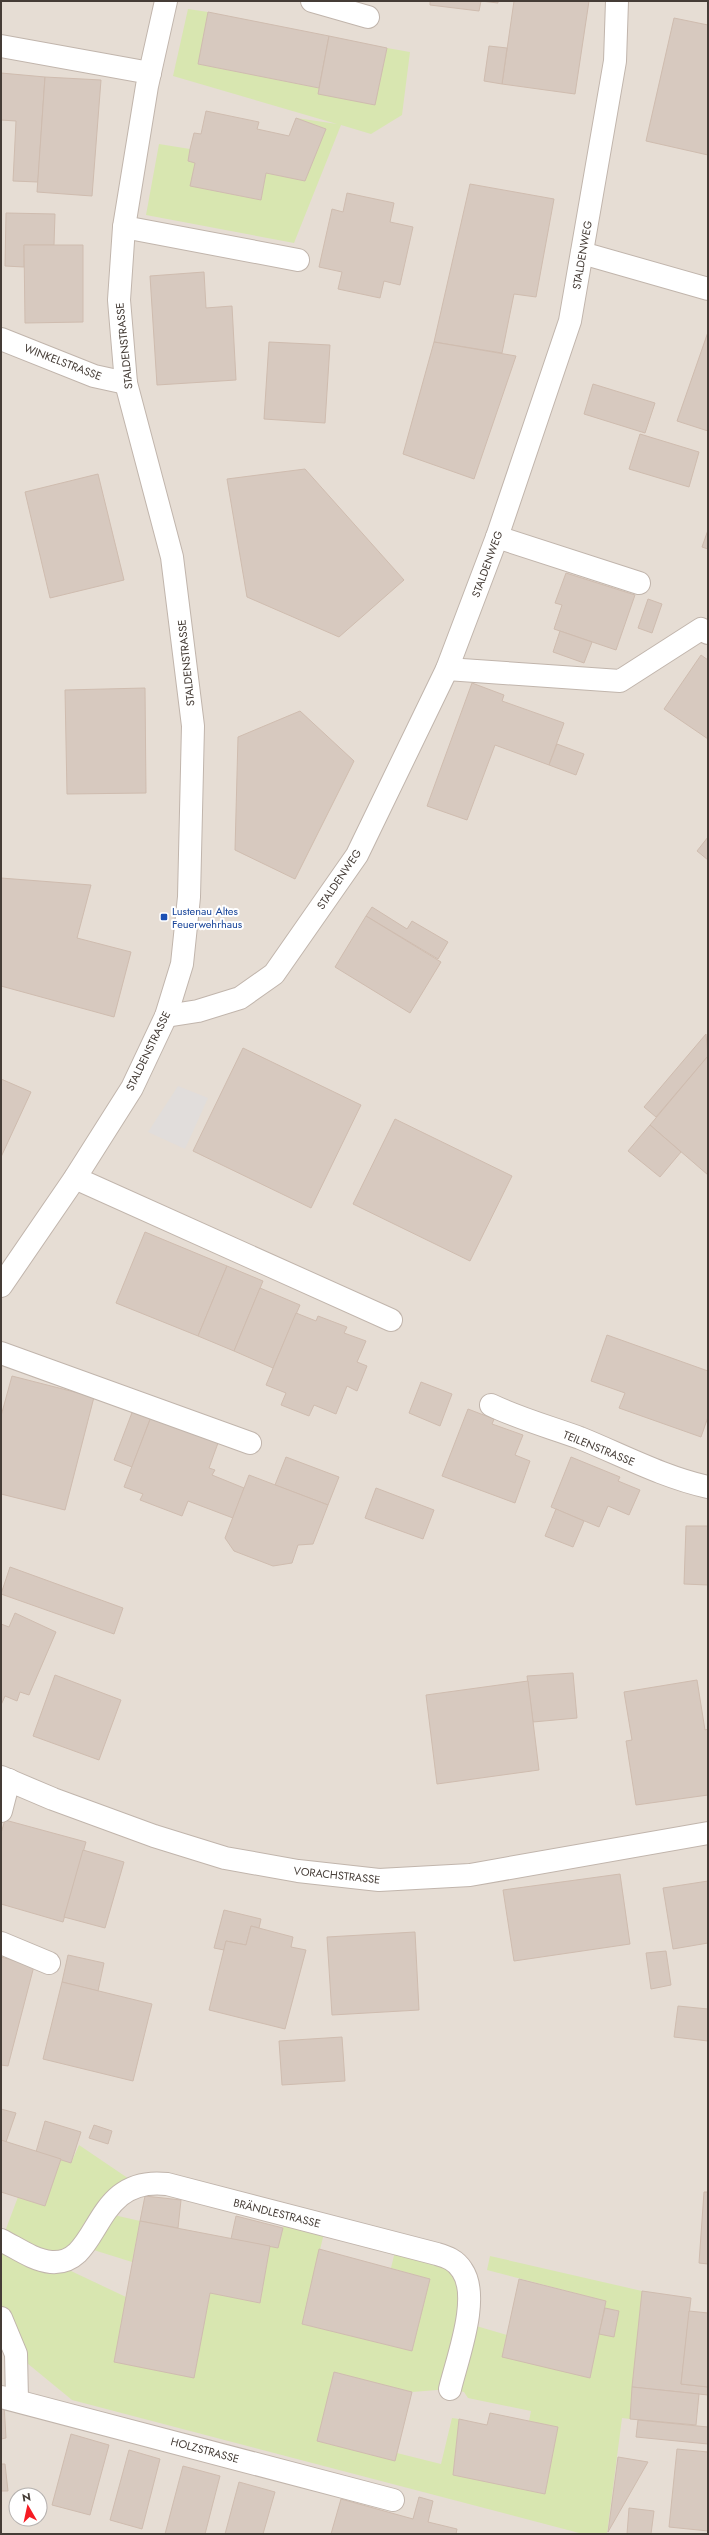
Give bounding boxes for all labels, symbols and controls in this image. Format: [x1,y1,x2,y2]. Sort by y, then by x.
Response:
street label: STALDENWEG [568,219,596,291]
street label: STALDENSTRASSE [111,302,137,390]
street label: WINKELSTRASSE [22,340,104,384]
street label: STALDENWEG [468,528,507,600]
street label: STALDENSTRASSE [173,619,199,707]
street label: STALDENWEG [313,845,365,912]
place label: Lustenau Altes Feuerwehrhaus [172,903,243,932]
marker: Lustenau Altes Feuerwehrhaus [159,912,169,922]
street label: STALDENSTRASSE [122,1008,174,1094]
street label: TEILENSTRASSE [561,1426,637,1470]
street label: VORACHSTRASSE [293,1862,381,1888]
street label: BRÄNDLESTRASSE [232,2194,322,2232]
street label: HOLZSTRASSE [169,2433,241,2467]
north arrow [8,2487,48,2527]
text: N [21,2489,32,2506]

